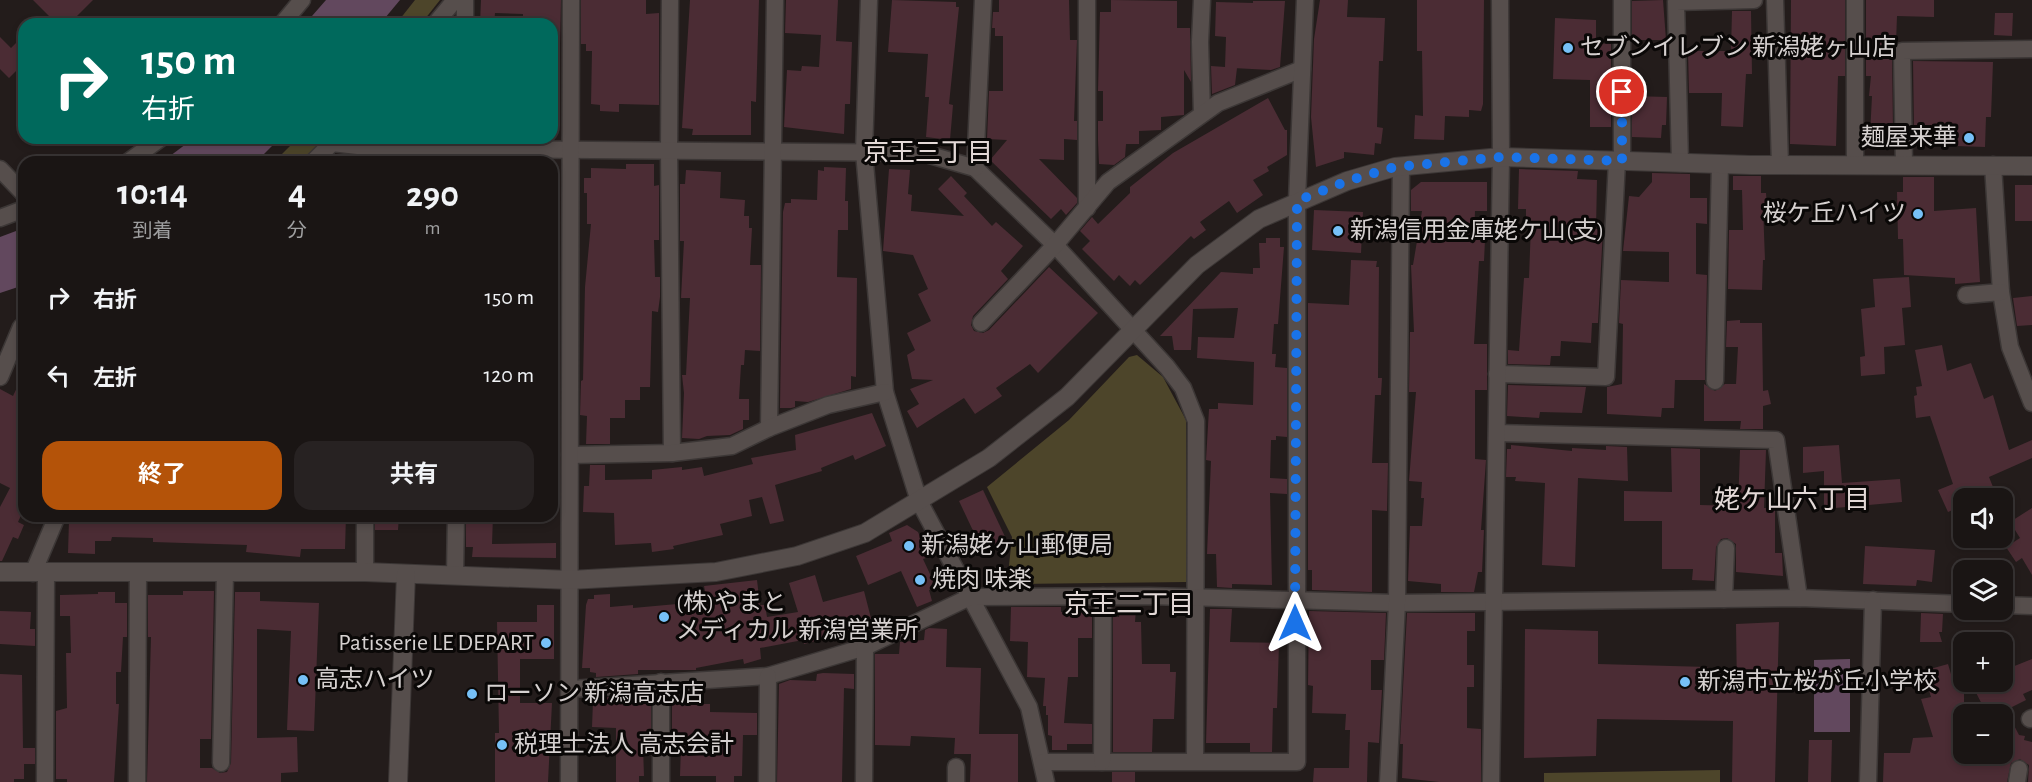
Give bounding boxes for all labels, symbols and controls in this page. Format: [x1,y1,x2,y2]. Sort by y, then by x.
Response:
place label: セブンイレブン 新潟姥ヶ山店 [1580,34,1896,60]
text: 150 m [141,40,236,82]
marker: セブンイレブン 新潟姥ヶ山店 [1561,41,1575,55]
icon: right [42,42,120,120]
pin [1596,66,1647,117]
icon: arrive [1605,75,1638,108]
text: 右折 [141,96,195,123]
place label: 麺屋来華 [1861,124,1957,150]
marker: 麺屋来華 [1962,131,1976,145]
district label: 京王三丁目 [863,139,993,166]
text: 10:14 [117,175,188,211]
text: 4 [288,175,306,211]
text: 290 [406,177,459,213]
place label: 桜ケ丘ハイツ [1762,200,1906,226]
marker: 桜ケ丘ハイツ [1911,207,1925,221]
place label: 新潟信用金庫姥ケ山(支) [1350,217,1604,243]
text: m [424,218,440,238]
text: 到着 [132,221,172,241]
text: 分 [287,221,307,241]
marker: 新潟信用金庫姥ケ山(支) [1331,224,1345,238]
icon: right [42,281,75,314]
text: 150 m [484,286,534,308]
text: 右折 [93,289,137,311]
icon: left [42,359,75,392]
text: 120 m [484,364,534,386]
text: 左折 [93,367,137,389]
button: 終了 [42,441,282,510]
button: 共有 [294,441,534,510]
district label: 姥ケ山六丁目 [1714,486,1870,513]
map controls [1953,488,2013,764]
button: sound [1953,488,2013,548]
place label: 新潟姥ヶ山郵便局 [921,532,1113,558]
marker: 新潟姥ヶ山郵便局 [902,539,916,553]
button: layers [1953,560,2013,620]
place label: 焼肉 味楽 [932,566,1032,592]
marker: 焼肉 味楽 [913,573,927,587]
place label: (株)やまと メディカル 新潟営業所 [676,589,918,643]
district label: 京王二丁目 [1064,591,1194,618]
position arrow [1263,591,1327,655]
marker: (株)やまと メディカル 新潟営業所 [657,610,671,624]
place label: Patisserie LE DEPART [338,631,534,655]
button: + [1953,632,2013,692]
marker: Patisserie LE DEPART [539,636,553,650]
place label: 高志ハイツ [315,666,435,692]
place label: 新潟市立桜が丘小学校 [1697,668,1937,694]
marker: 高志ハイツ [296,673,310,687]
marker: 新潟市立桜が丘小学校 [1678,675,1692,689]
place label: ローソン 新潟高志店 [484,680,704,706]
marker: ローソン 新潟高志店 [465,687,479,701]
button: − [1953,704,2013,764]
place label: 税理士法人 高志会計 [514,731,734,757]
marker: 税理士法人 高志会計 [495,738,509,752]

